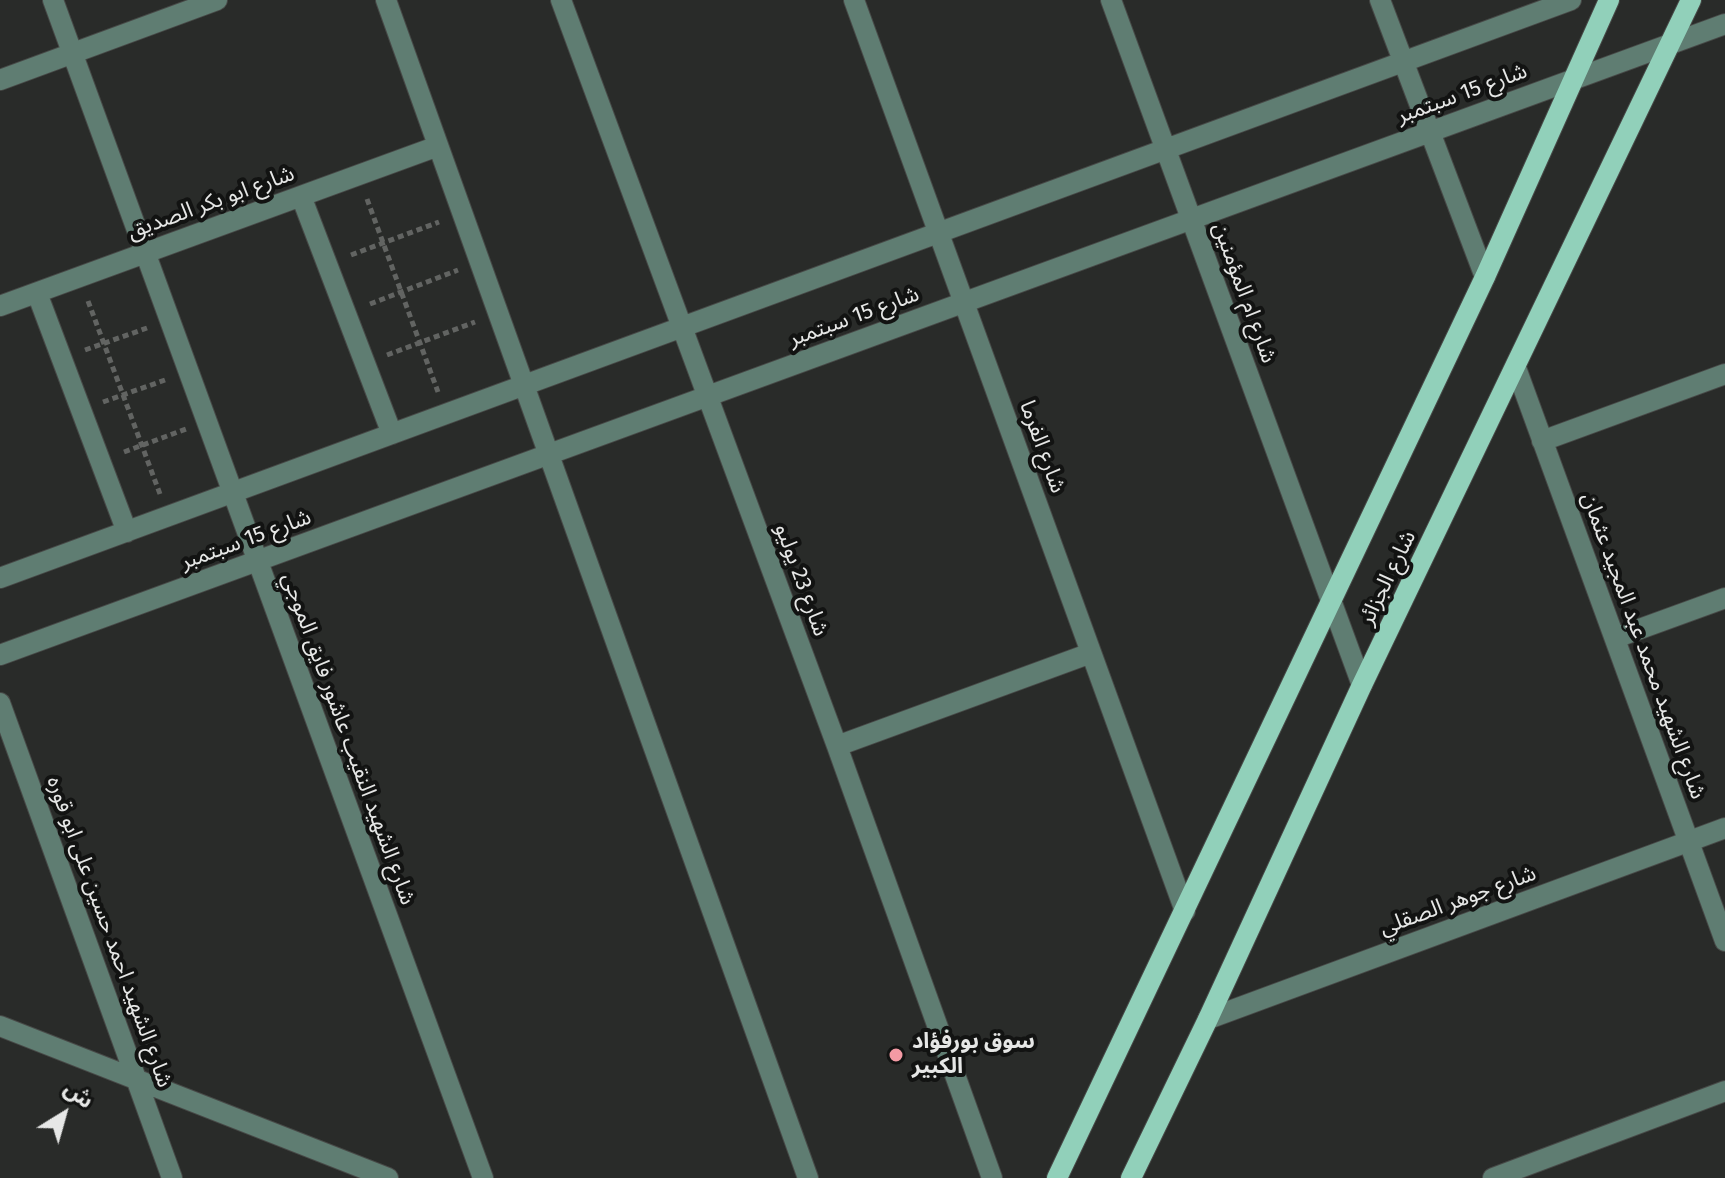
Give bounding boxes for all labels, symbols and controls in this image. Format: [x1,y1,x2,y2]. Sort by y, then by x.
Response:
street label: شارع 15 سبتمبر [1393,58,1531,130]
street label: شارع ابو بكر الصديق [124,161,298,245]
street label: شارع ام المؤمنين [1206,219,1282,367]
street label: شارع 15 سبتمبر [785,281,923,353]
street label: شارع الفرما [1013,397,1071,497]
street label: شارع الشهيد محمد عبد المجيد عثمان [1575,489,1711,803]
street label: شارع 15 سبتمبر [177,504,315,576]
street label: شارع 23 يوليو [768,520,834,640]
street label: شارع الجزائر [1354,527,1422,629]
street label: شارع الشهيد النقيب عاشور فايق الموجي [276,569,420,909]
street label: شارع الشهيد احمد حسين على ابو قوره [40,773,178,1091]
street label: شارع جوهر الصقلي [1376,860,1540,942]
place label: سوق بورفؤاد الكبير [912,1029,1035,1080]
marker: سوق بورفؤاد الكبير [887,1046,905,1064]
north arrow [24,1074,104,1154]
text: ش [59,1075,99,1114]

